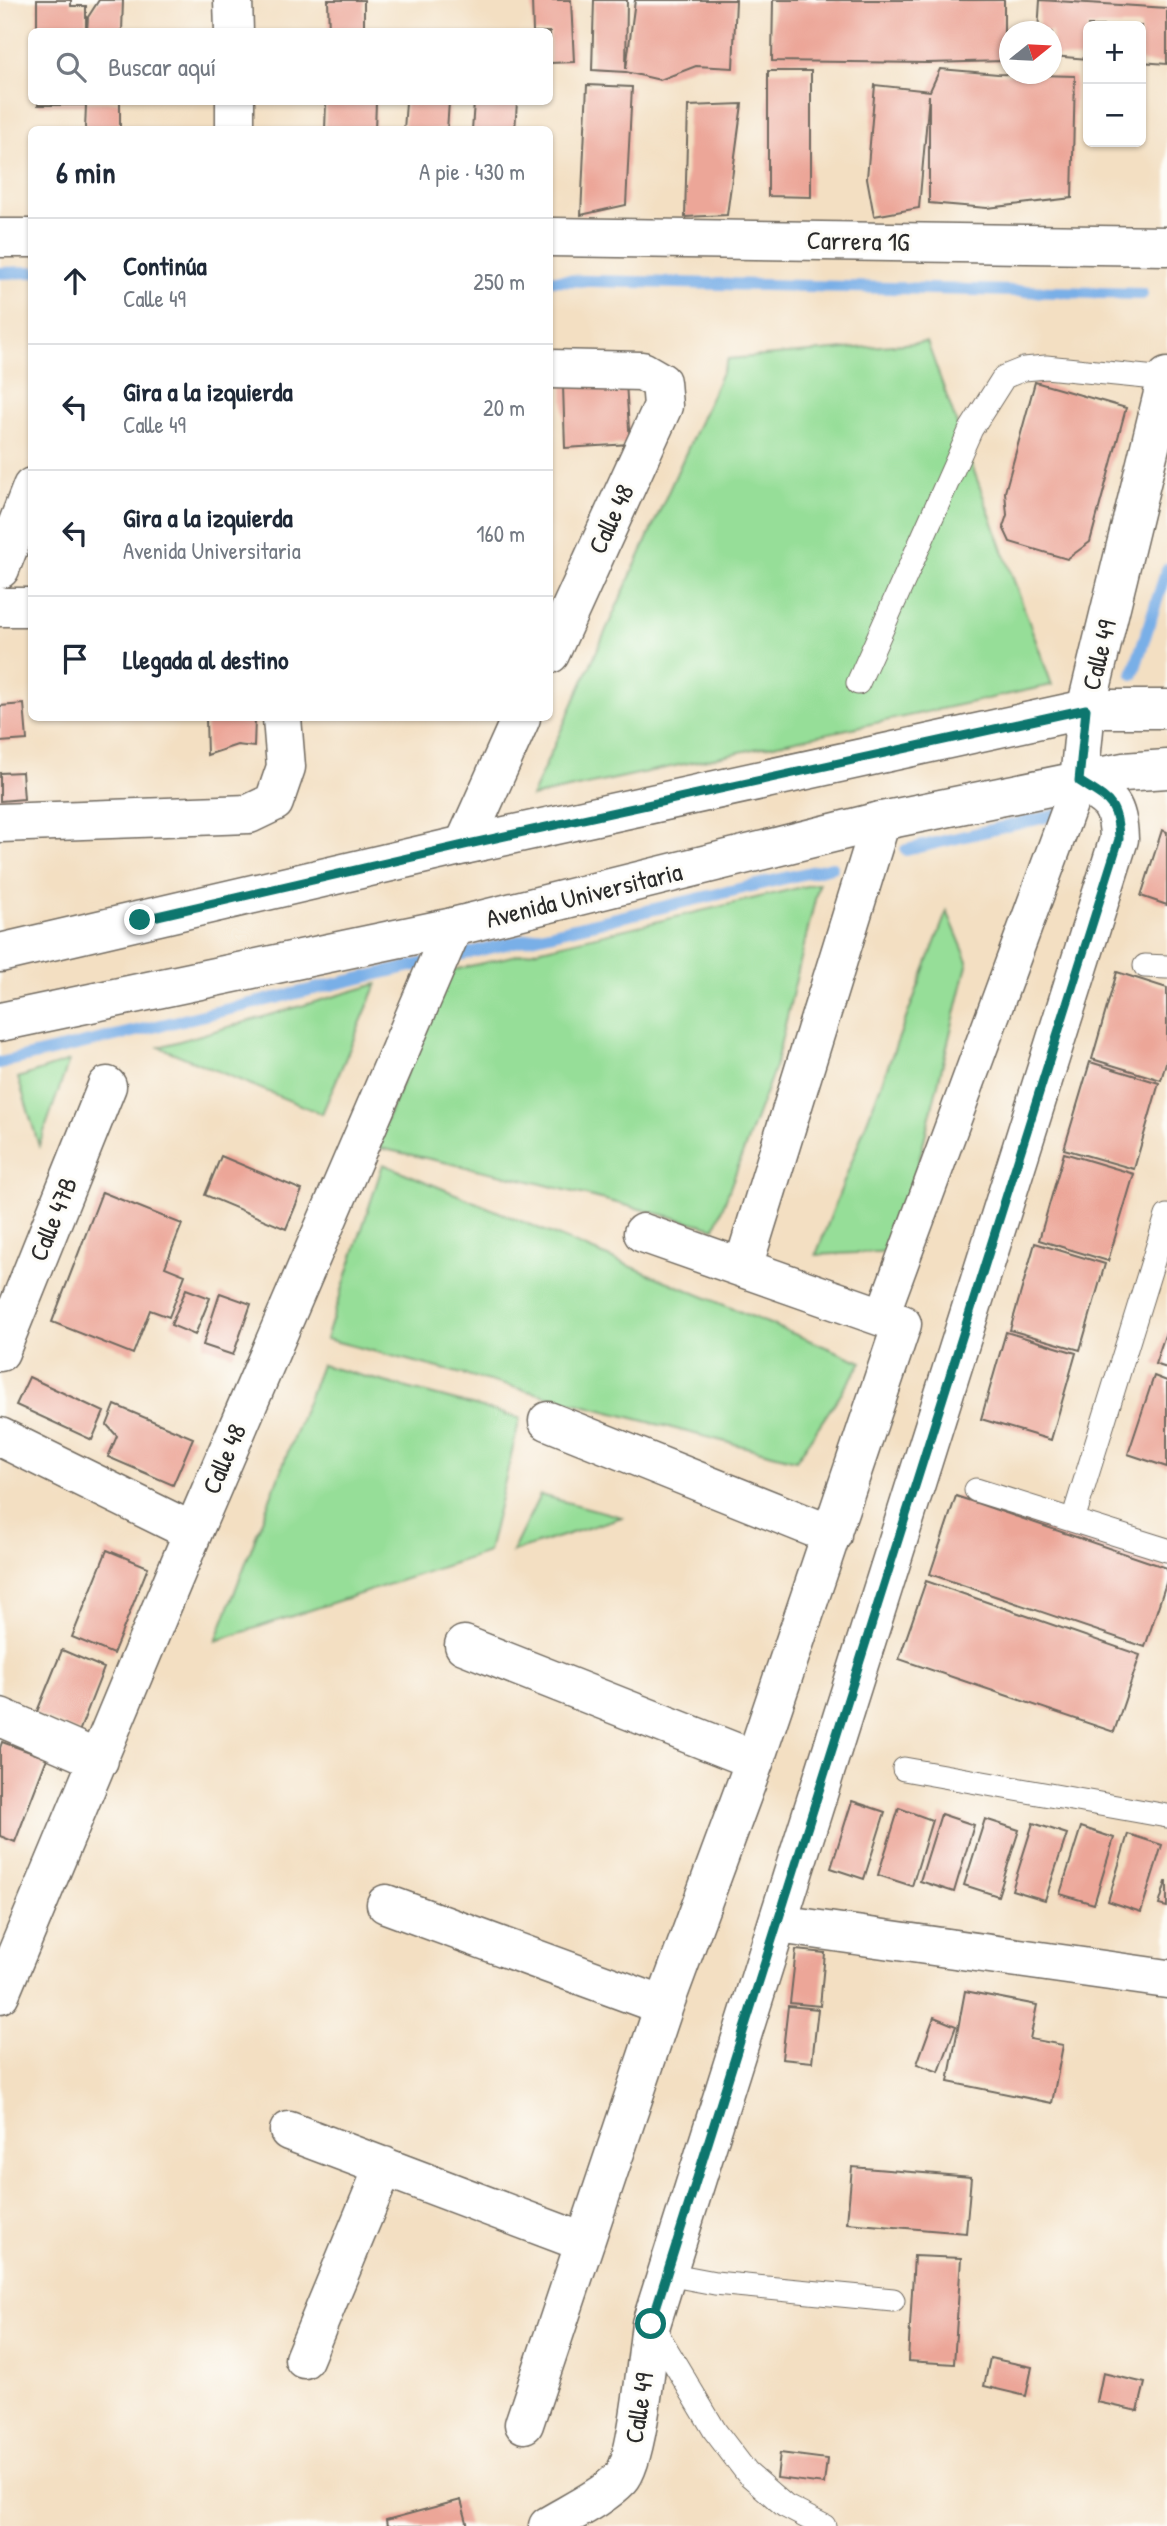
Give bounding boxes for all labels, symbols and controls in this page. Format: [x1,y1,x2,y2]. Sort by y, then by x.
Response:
north arrow [999,21,1062,84]
map controls [1083,21,1146,147]
button: + [1083,21,1146,84]
search box [28,28,553,105]
icon: search [52,48,90,86]
text: Buscar aquí [108,49,216,84]
button: − [1083,84,1146,147]
text: 6 min [56,152,116,192]
text: A pie · 430 m [419,156,525,187]
street label: Carrera 1G [806,222,910,259]
text: Continúa [123,248,207,283]
icon: ahead [56,262,94,300]
text: 250 m [473,266,525,297]
text: Calle 49 [123,283,186,314]
text: Gira a la izquierda [123,374,293,409]
icon: left [56,388,94,426]
text: 20 m [483,392,525,423]
text: Calle 49 [123,409,186,440]
street label: Calle 48 [579,478,642,559]
text: Gira a la izquierda [123,500,293,535]
icon: left [56,514,94,552]
text: 160 m [476,518,525,549]
text: Avenida Universitaria [123,535,301,566]
street label: Calle 49 [1073,616,1124,694]
icon: arrive [56,640,94,678]
text: Llegada al destino [123,642,289,677]
street label: Avenida Universitaria [482,853,686,936]
route end [124,904,155,935]
street label: Calle 47B [20,1172,85,1266]
street label: Calle 48 [193,1418,254,1499]
route start [635,2308,666,2339]
street label: Calle 49 [616,2370,661,2446]

